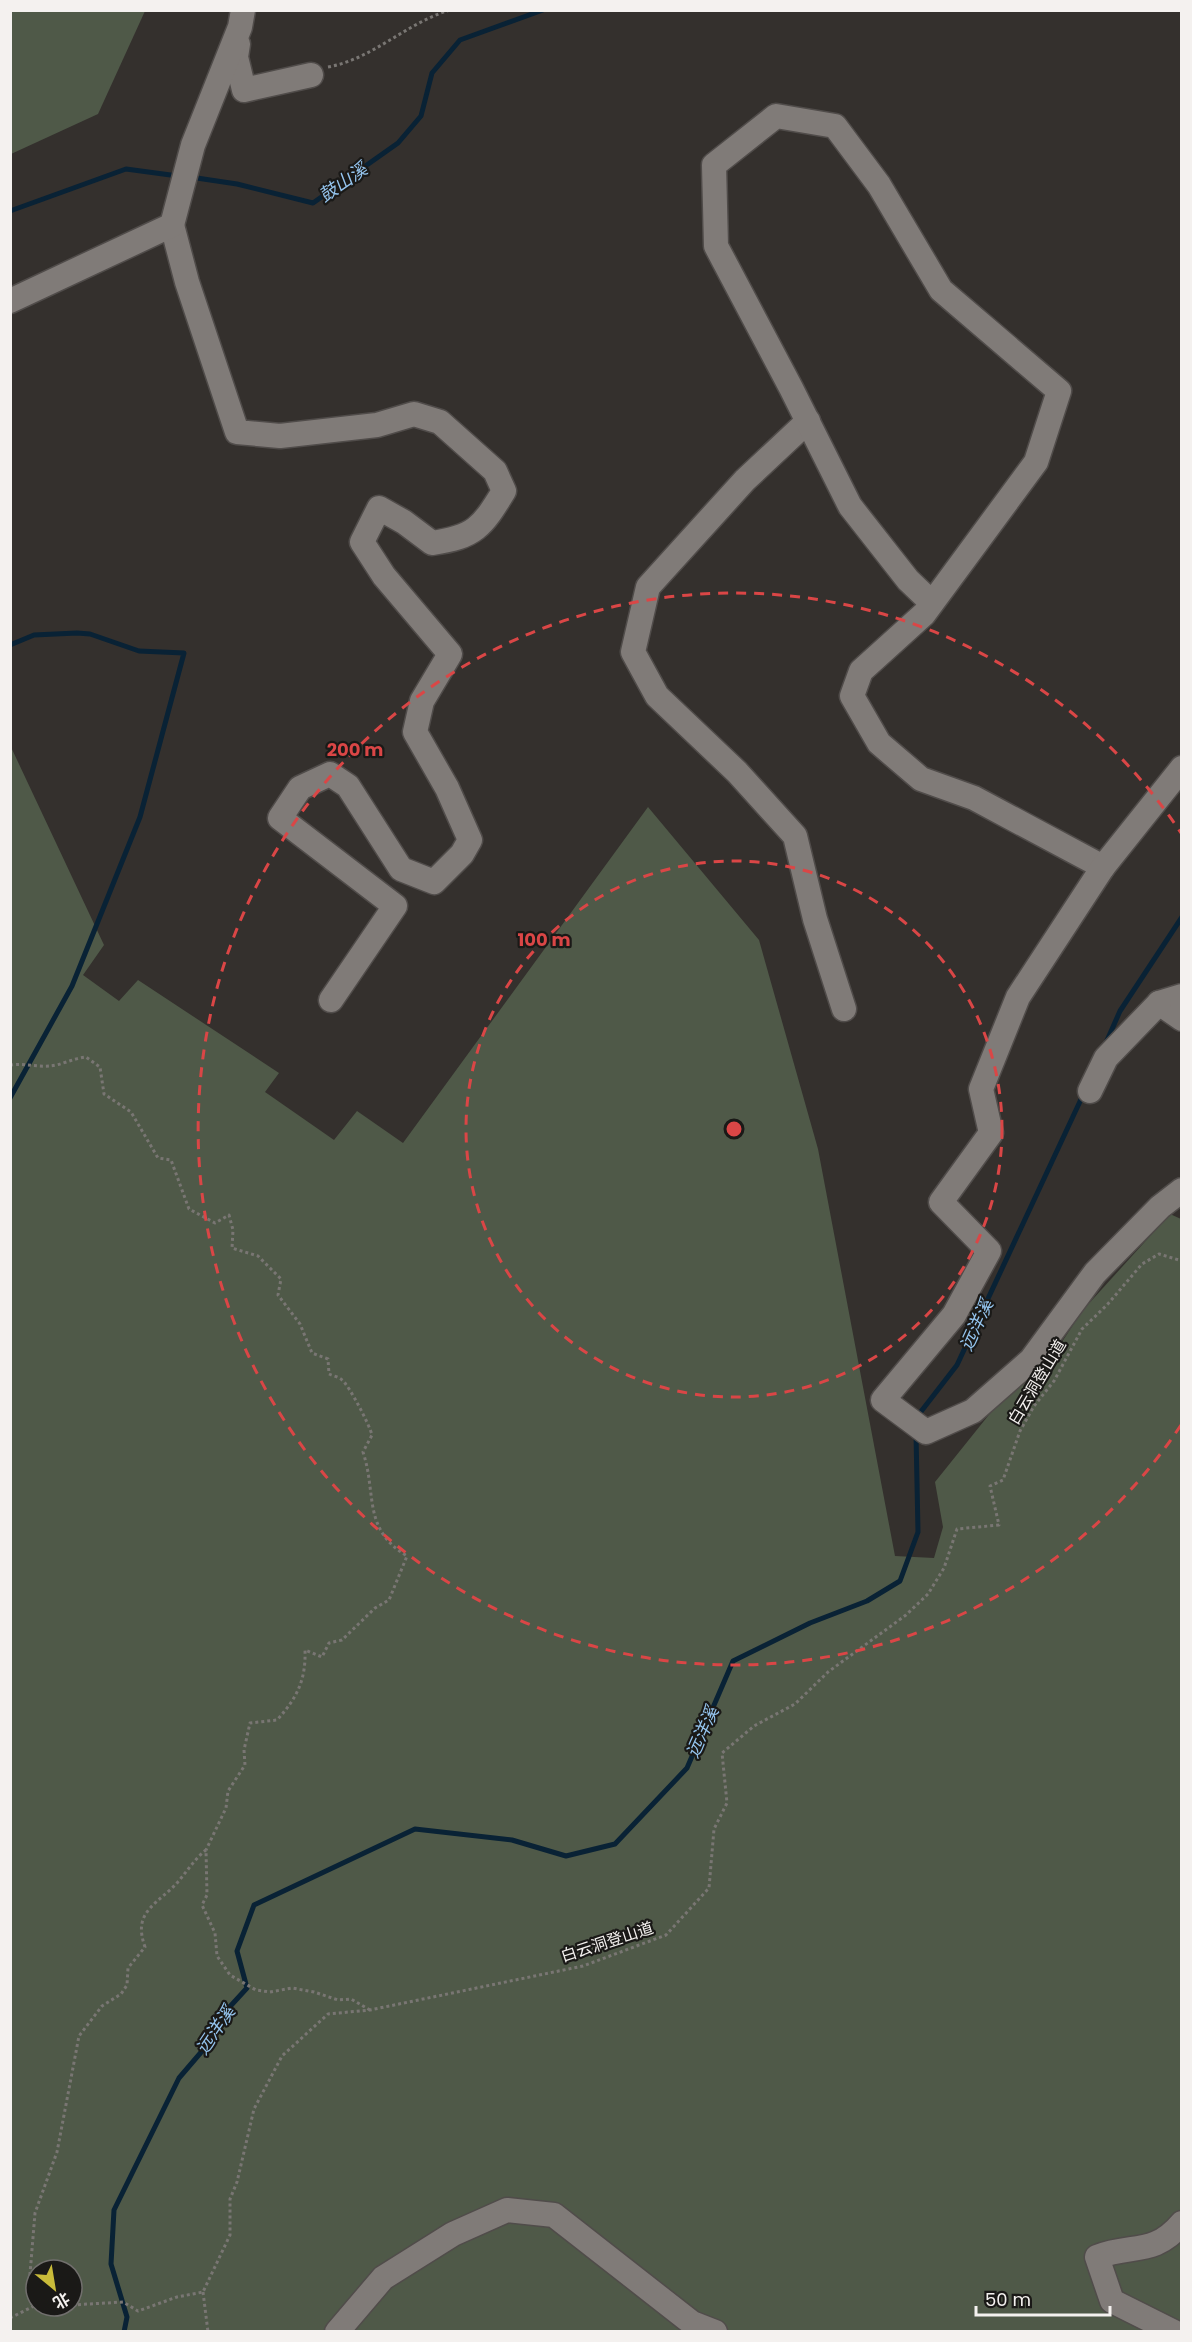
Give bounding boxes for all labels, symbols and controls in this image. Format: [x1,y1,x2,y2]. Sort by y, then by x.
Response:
water label: 鼓山溪 [314,155,374,208]
text: 200 m [327,737,383,762]
text: 100 m [517,927,571,952]
centre of rings [724,1119,744,1139]
water label: 远洋溪 [953,1293,1000,1355]
street label: 白云洞登山道 [1002,1335,1072,1429]
water label: 远洋溪 [680,1700,725,1762]
street label: 白云洞登山道 [558,1916,656,1968]
water label: 远洋溪 [190,1999,242,2059]
north arrow [24,2258,84,2318]
scale bar [976,2279,1110,2317]
text: 北 [49,2287,74,2315]
text: 50 m [985,2287,1031,2312]

